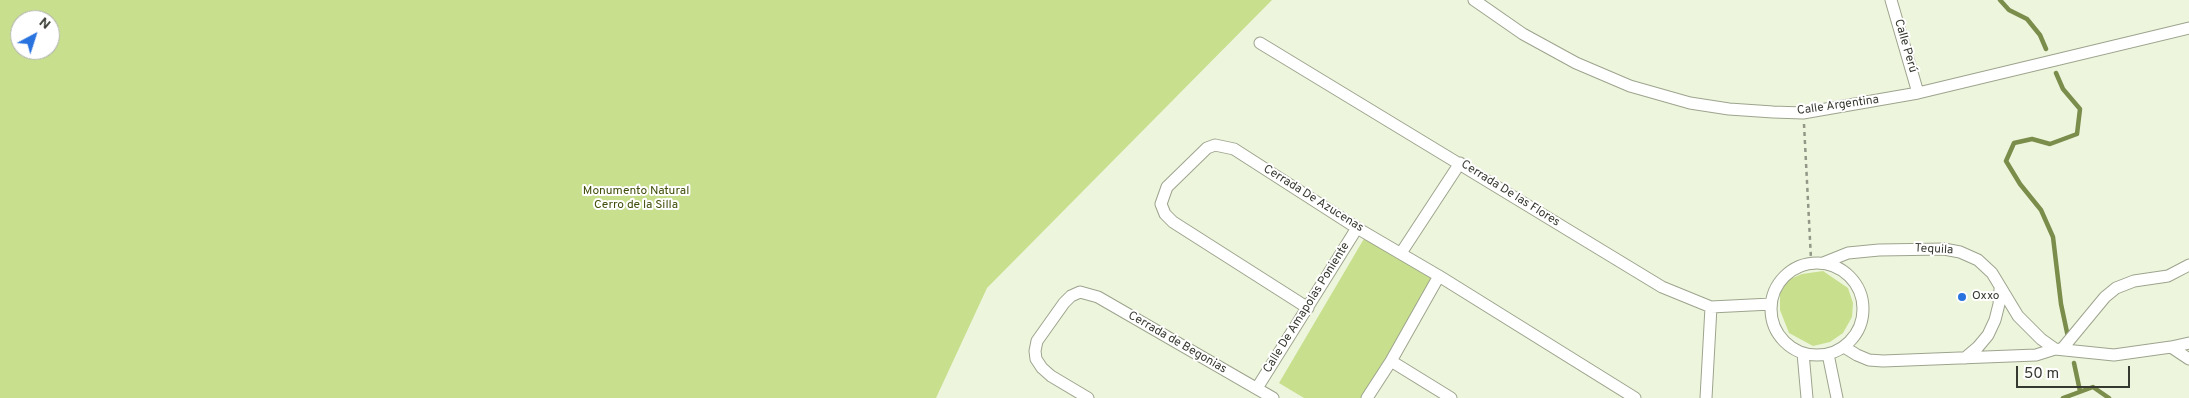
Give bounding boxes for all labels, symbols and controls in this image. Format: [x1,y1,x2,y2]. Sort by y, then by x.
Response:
north arrow [10,10,60,60]
text: N [35,14,54,34]
street label: Calle Perú [1890,18,1920,74]
street label: Calle Argentina [1796,93,1880,119]
street label: Cerrada De las Flores [1458,158,1562,230]
street label: Cerrada De Azucenas [1260,162,1366,236]
park label: Monumento Natural Cerro de la Silla [583,185,689,213]
street label: Calle De Amapolas Poniente [1261,240,1353,376]
street label: Tequila [1914,242,1954,258]
place label: Oxxo [1972,290,2000,304]
marker: Oxxo [1956,291,1968,303]
street label: Cerrada de Begonias [1125,309,1229,377]
scale bar [2019,356,2133,388]
text: 50 m [2024,365,2059,384]

